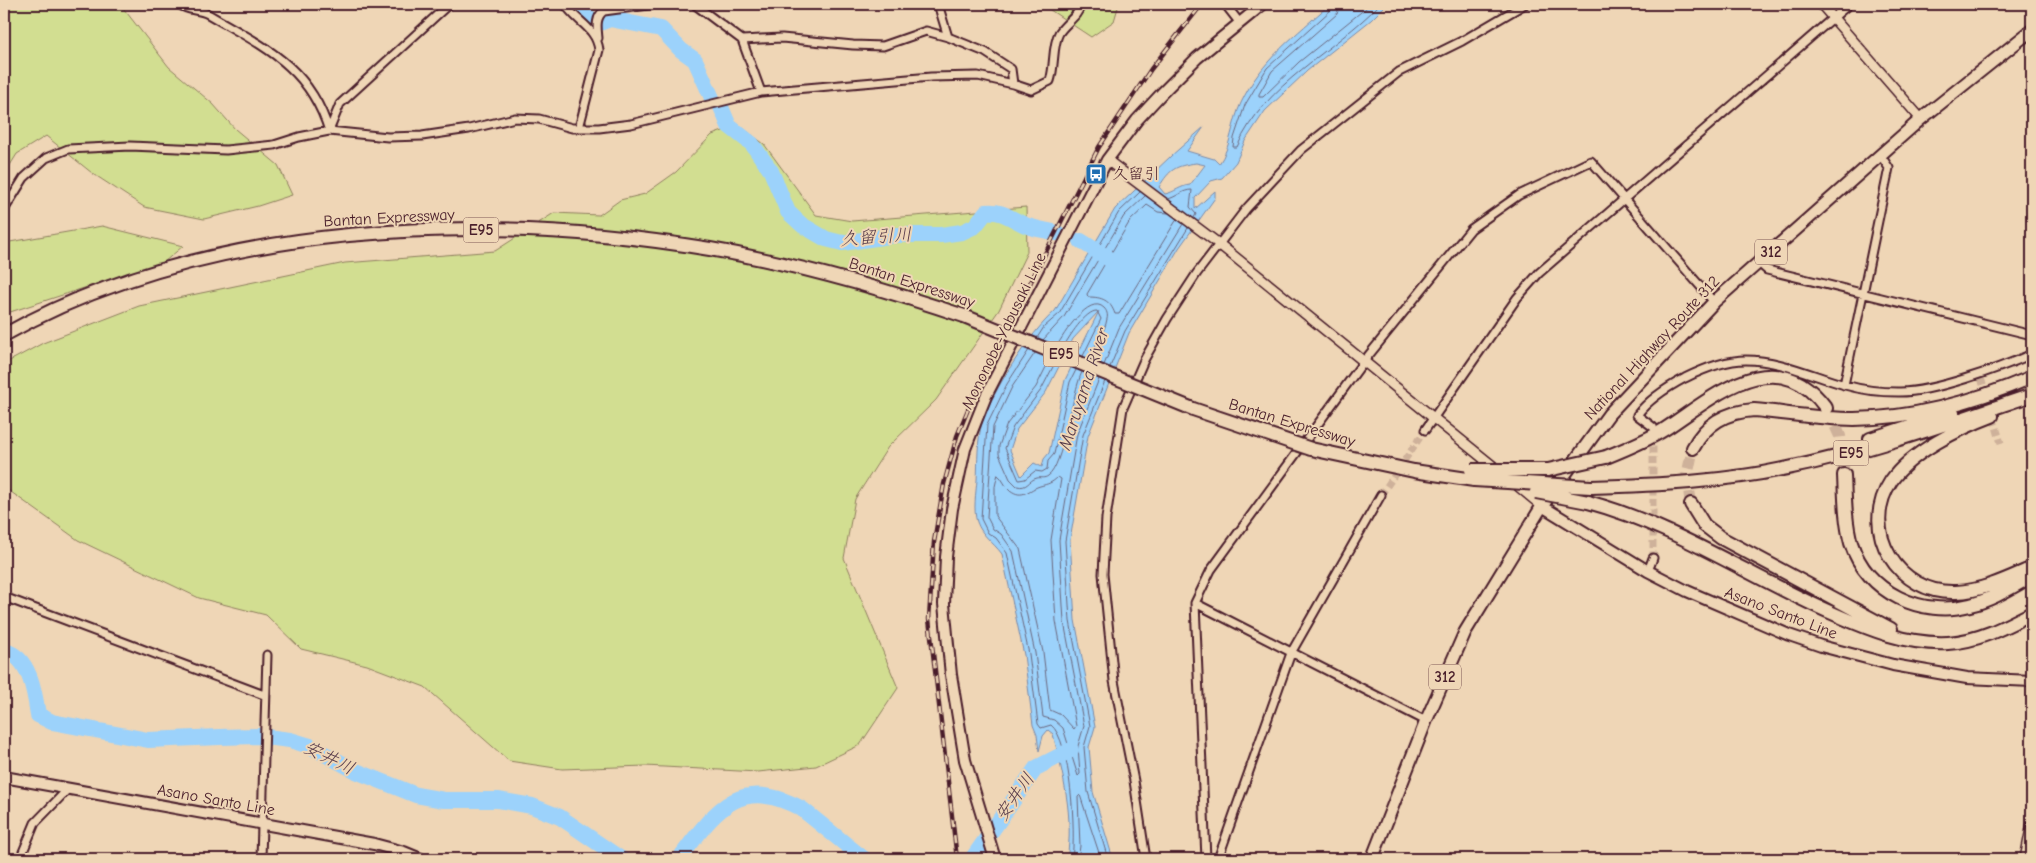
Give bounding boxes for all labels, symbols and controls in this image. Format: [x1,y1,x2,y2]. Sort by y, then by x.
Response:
bus stop icon: 久留引 [1084,162,1108,186]
place label: 久留引 [1112,165,1160,183]
street label: Bantan Expressway [323,206,456,230]
road number: E95 [464,218,498,242]
water label: 久留引川 [839,224,913,250]
road number: 312 [1755,240,1787,264]
street label: Mononobe-Yabusaki Line [958,250,1050,412]
street label: Bantan Expressway [847,254,978,312]
street label: National Highway Route 312 [1581,272,1723,424]
water label: Maruyama River [1054,325,1114,454]
road number: E95 [1044,342,1078,366]
street label: Bantan Expressway [1227,395,1358,451]
road number: E95 [1834,440,1868,466]
street label: Asano Santo Line [1722,583,1840,643]
road number: 312 [1429,664,1461,690]
water label: 安井川 [300,737,358,779]
water label: 安井川 [991,769,1039,825]
street label: Asano Santo Line [156,781,276,819]

